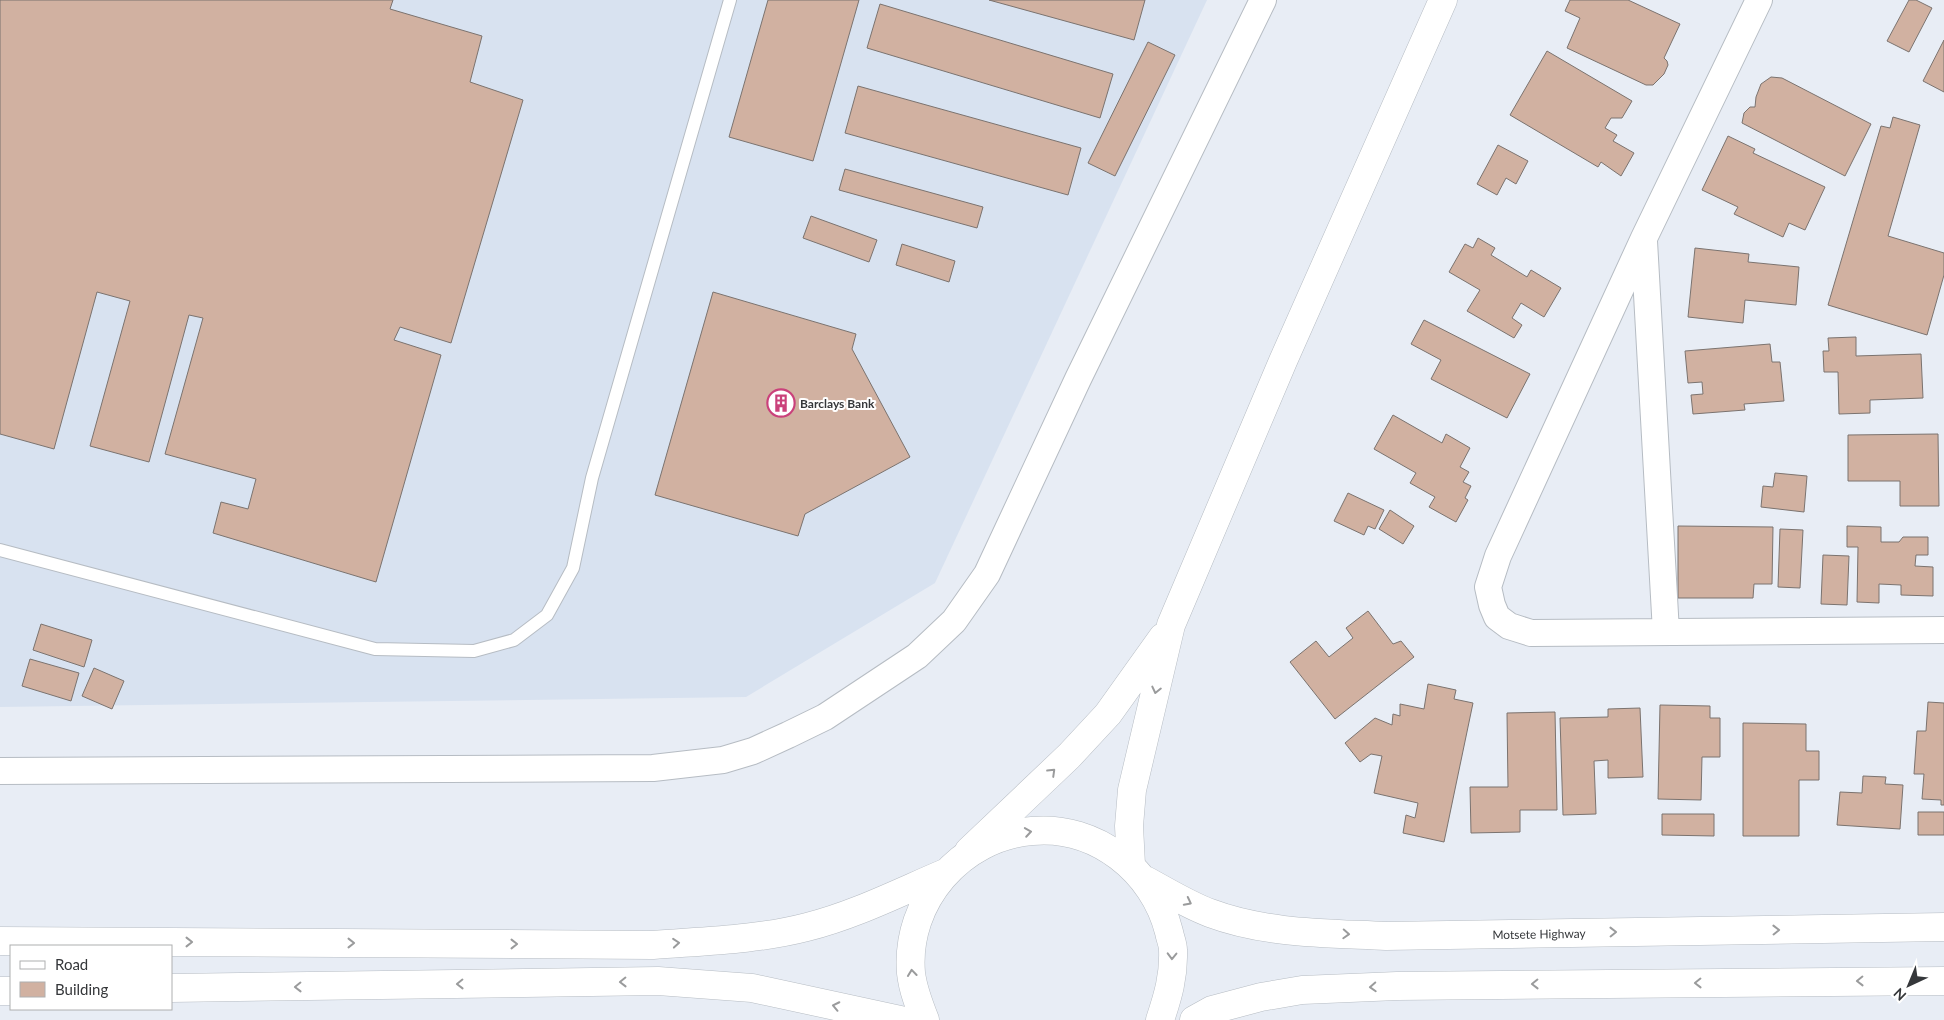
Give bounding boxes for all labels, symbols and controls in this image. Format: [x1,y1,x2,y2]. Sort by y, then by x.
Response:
building icon: Barclays Bank [766,388,796,418]
place label: Barclays Bank [800,396,875,411]
one-way arrow [1151,685,1161,693]
one-way arrow [1046,769,1055,778]
one-way arrow [1024,827,1032,838]
one-way arrow [1183,896,1192,906]
one-way arrow [1772,925,1780,935]
street label: Motsete Highway [1492,926,1587,942]
one-way arrow [1610,927,1618,937]
one-way arrow [1342,929,1350,940]
one-way arrow [185,937,193,947]
one-way arrow [348,938,355,948]
one-way arrow [672,938,680,949]
one-way arrow [510,939,518,950]
legend [10,945,172,1010]
one-way arrow [1167,953,1178,961]
text: Road [55,955,88,973]
north arrow [1884,960,1934,1010]
one-way arrow [907,969,918,977]
one-way arrow [619,976,627,987]
one-way arrow [1856,976,1864,986]
one-way arrow [1694,978,1702,988]
one-way arrow [456,979,464,989]
one-way arrow [1531,979,1539,990]
text: Building [55,980,108,998]
one-way arrow [294,981,302,992]
one-way arrow [1369,982,1376,992]
text: N [1890,985,1909,1005]
one-way arrow [831,1002,840,1012]

